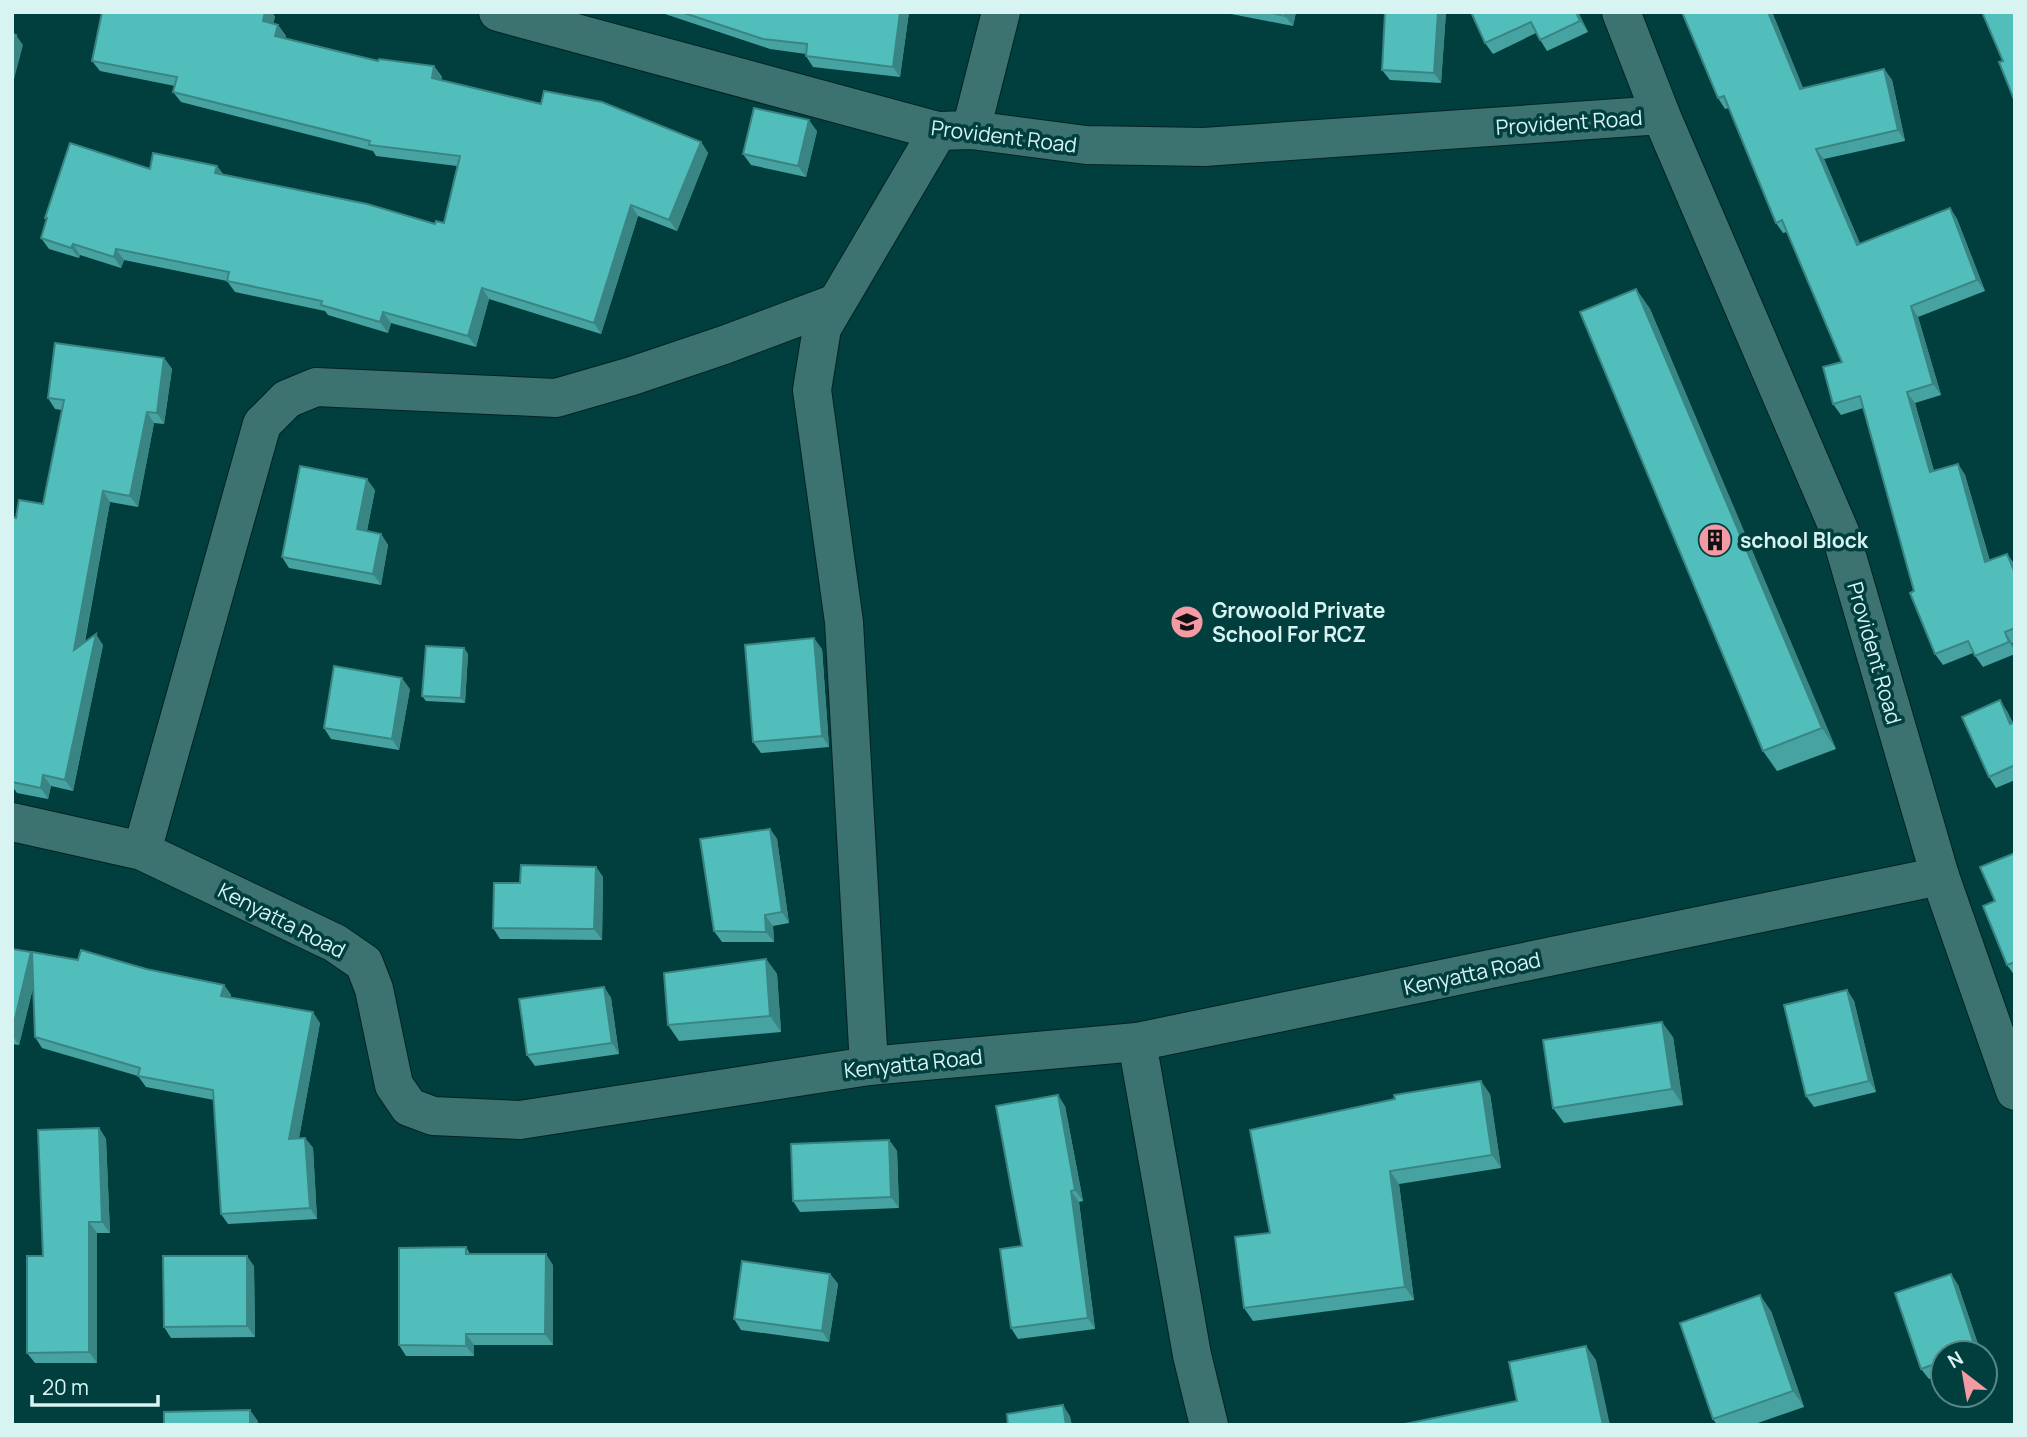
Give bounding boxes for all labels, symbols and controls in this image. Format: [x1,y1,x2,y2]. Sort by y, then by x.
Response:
street label: Provident Road [1495,103,1643,141]
street label: Provident Road [929,113,1079,159]
building icon: school Block [1696,521,1734,559]
place label: school Block [1740,526,1869,554]
street label: Provident Road [1841,579,1909,727]
place label: Growoold Private School For RCZ [1212,596,1385,648]
school or university icon: Growoold Private School For RCZ [1168,603,1206,641]
street label: Kenyatta Road [214,876,350,964]
street label: Kenyatta Road [1401,945,1543,1001]
street label: Kenyatta Road [842,1042,984,1084]
north arrow [1929,1339,1999,1409]
text: N [1943,1345,1968,1374]
scale bar [32,1364,158,1408]
text: 20 m [42,1373,89,1401]

